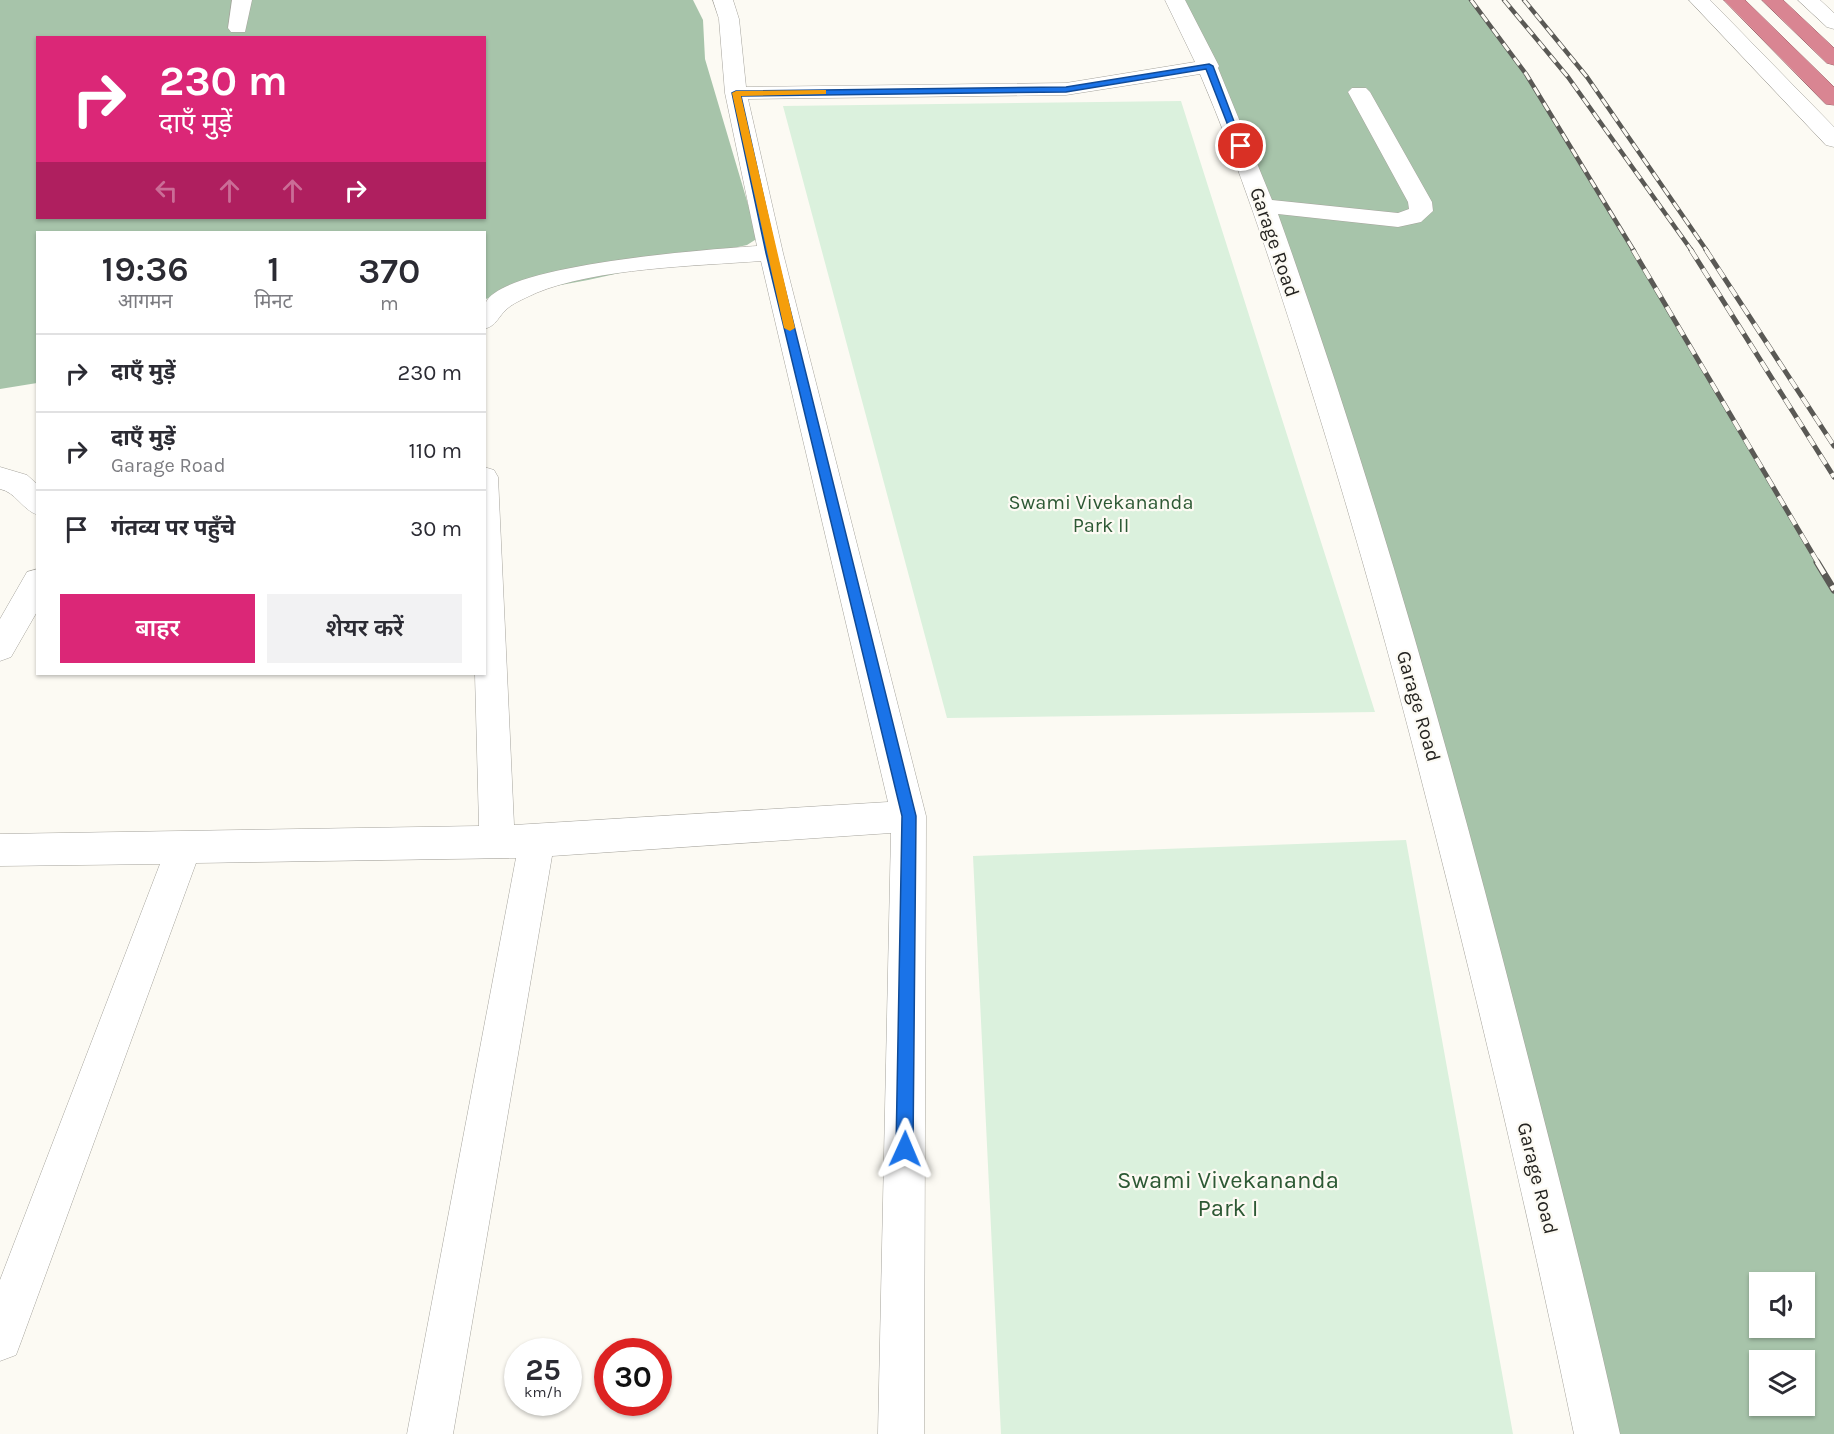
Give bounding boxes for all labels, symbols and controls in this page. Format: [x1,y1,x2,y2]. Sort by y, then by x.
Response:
text: 230 m [159,56,288,106]
icon: right [60,60,138,138]
text: दाएँ मुड़ें [159,107,232,139]
pin [1215,120,1266,171]
icon: arrive [1224,129,1257,162]
icon: left [150,174,183,207]
icon: ahead [213,174,246,207]
icon: ahead [276,174,309,207]
icon: right [339,174,372,207]
street label: Garage Road [1245,184,1304,300]
text: 19:36 [102,248,189,290]
text: 1 [267,248,280,290]
text: 370 [358,250,420,292]
text: आगमन [118,290,173,313]
text: मिनट [254,290,293,313]
text: m [380,292,399,315]
icon: right [60,357,93,390]
text: दाएँ मुड़ें [111,359,176,385]
text: 230 m [397,360,462,386]
text: दाएँ मुड़ें [111,425,176,451]
icon: right [60,435,93,468]
text: 110 m [409,438,462,464]
text: Garage Road [111,454,225,477]
park label: Swami Vivekananda Park II [1009,491,1193,537]
icon: arrive [60,513,93,546]
text: गंतव्य पर पहुँचे [111,515,235,541]
text: 30 m [410,516,462,542]
button: बाहर [60,594,255,663]
button: शेयर करें [267,594,462,663]
street label: Garage Road [1392,648,1445,764]
position arrow [873,1117,937,1181]
street label: Garage Road [1513,1120,1563,1236]
park label: Swami Vivekananda Park I [1117,1166,1339,1222]
map controls [1749,1272,1815,1416]
button: sound [1749,1272,1815,1338]
speed limit sign: 30 [594,1338,672,1416]
button: layers [1749,1350,1815,1416]
text: 25 [525,1352,561,1388]
text: km/h [524,1383,562,1401]

